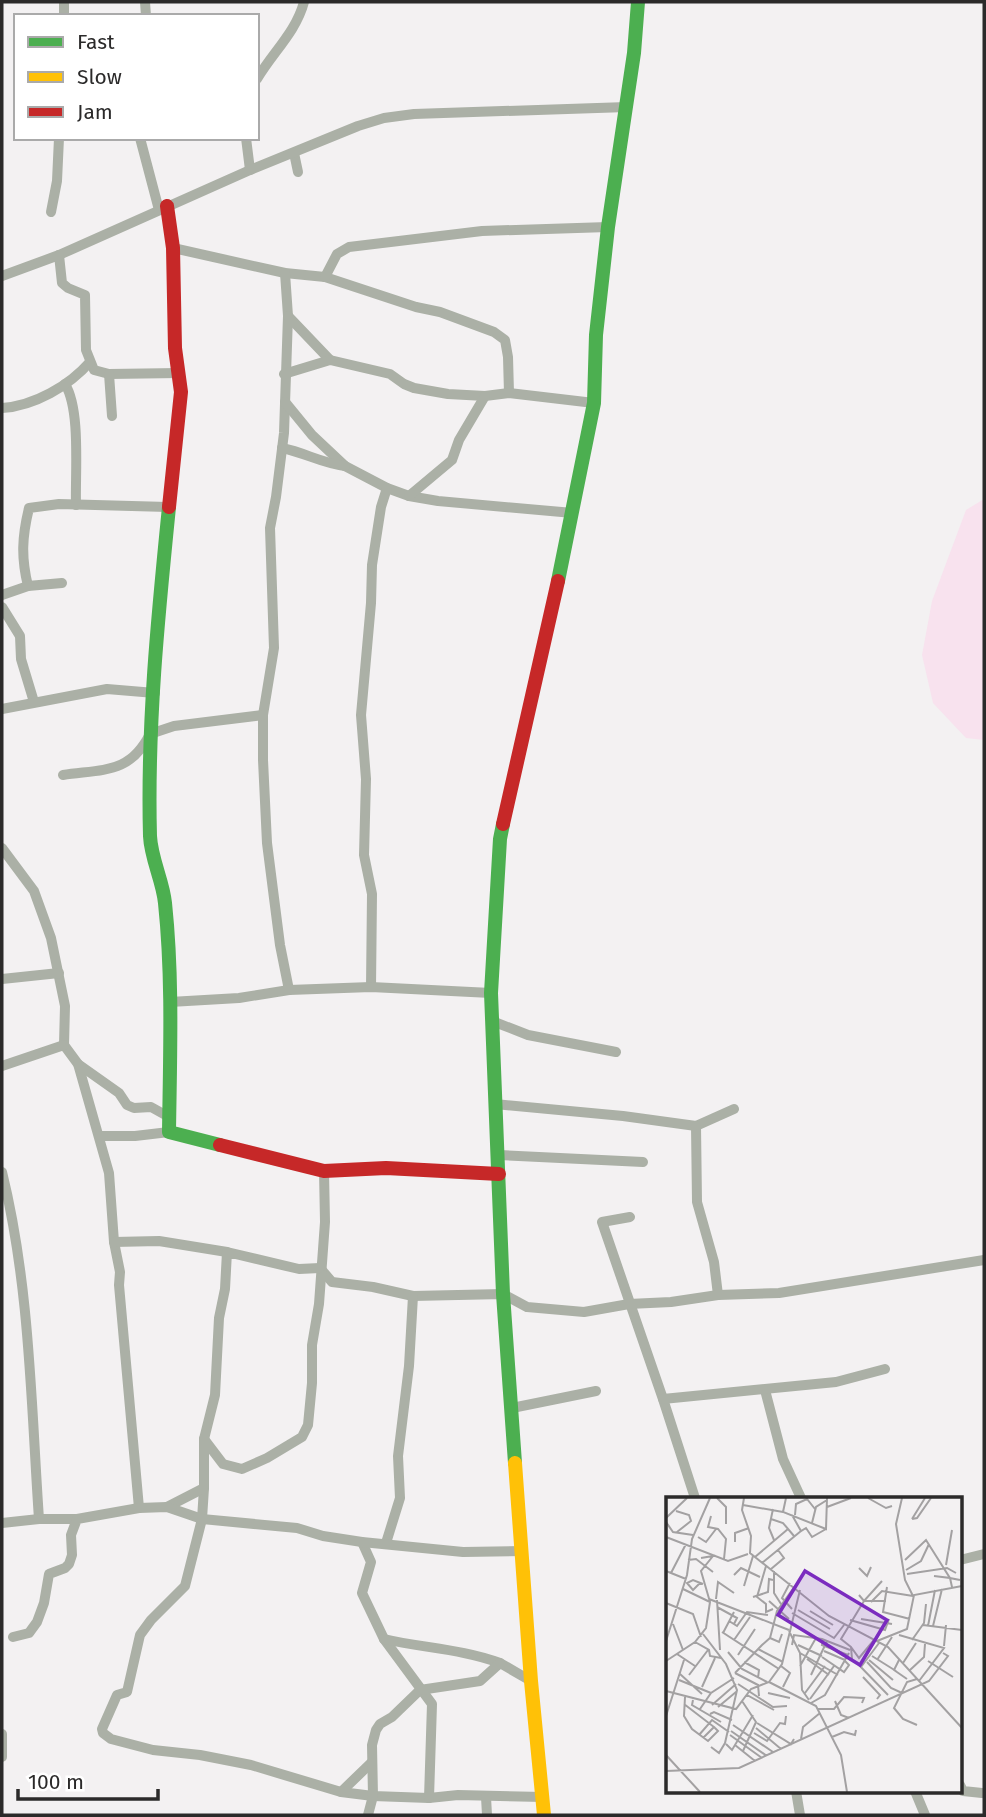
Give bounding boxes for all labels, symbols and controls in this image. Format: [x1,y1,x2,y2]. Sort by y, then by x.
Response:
legend [14,14,259,140]
text: Fast [77,29,115,55]
text: Slow [77,64,122,90]
text: Jam [77,99,113,125]
inset map [666,1497,962,1792]
scale bar [18,1758,158,1802]
text: 100 m [28,1769,84,1795]

